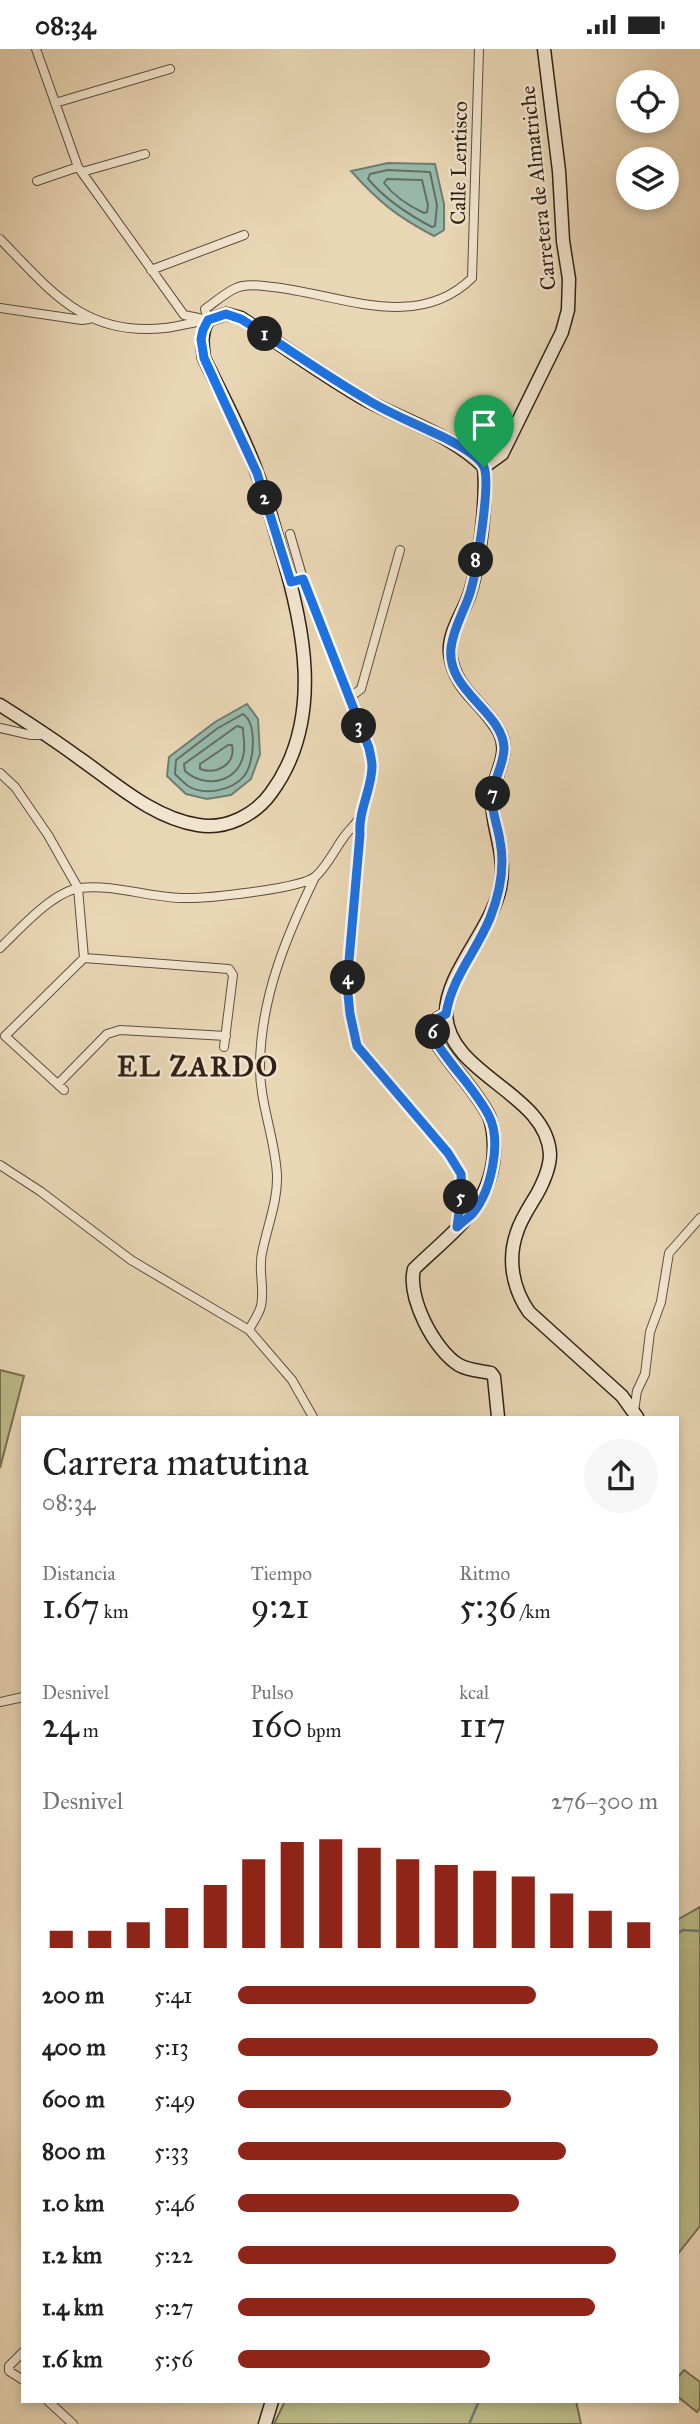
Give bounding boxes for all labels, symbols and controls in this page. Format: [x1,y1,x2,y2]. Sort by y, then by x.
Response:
text: 08:34 [35,9,95,41]
map controls [616,70,679,210]
button: locate [616,70,679,133]
street label: Carretera de Almatriche [514,84,562,291]
street label: Calle Lentisco [445,101,473,225]
button: layers [616,147,679,210]
pin: 1 [247,317,282,351]
text: 1 [261,322,268,345]
pin [454,395,514,467]
icon: arrive [465,406,503,444]
pin: 2 [247,481,282,515]
text: 2 [260,486,269,509]
pin: 8 [458,543,494,577]
text: 8 [470,548,481,571]
pin: 3 [342,709,376,743]
text: 3 [355,714,362,737]
pin: 7 [476,777,510,811]
text: 7 [487,782,498,805]
pin: 4 [330,961,366,995]
text: 4 [342,966,353,989]
pin: 6 [416,1014,450,1049]
text: 6 [428,1020,437,1043]
district label: EL ZARDO [117,1049,279,1084]
pin: 5 [444,1179,478,1215]
text: 5 [456,1185,465,1208]
text: Carrera matutina [42,1439,309,1485]
button: share [584,1439,658,1513]
text: 08:34 [42,1488,95,1516]
text: Distancia [42,1562,115,1585]
text: Tiempo [251,1562,312,1585]
text: Ritmo [459,1562,510,1585]
text: 1.67 [42,1585,100,1628]
text: 9:21 [251,1585,309,1628]
text: 5:36 [459,1585,516,1628]
text: km [100,1600,129,1623]
text: /km [516,1600,550,1623]
text: Desnivel [42,1681,109,1704]
text: Pulso [251,1681,293,1704]
text: kcal [459,1681,489,1704]
text: 24 [42,1704,79,1747]
text: 160 [251,1704,303,1747]
text: 117 [459,1704,506,1747]
text: m [79,1719,99,1742]
text: bpm [303,1719,341,1742]
text: Desnivel [42,1787,123,1815]
text: 276–300 m [551,1787,658,1815]
text: 200 m [42,1981,104,2009]
text: 5:41 [154,1981,192,2009]
text: 400 m [42,2033,106,2061]
text: 5:13 [154,2033,189,2061]
text: 600 m [42,2085,105,2113]
text: 5:49 [154,2085,196,2113]
text: 800 m [42,2137,105,2165]
text: 5:33 [154,2137,189,2165]
text: 1.0 km [42,2189,104,2217]
text: 5:46 [154,2189,195,2217]
text: 1.2 km [42,2241,102,2269]
text: 5:22 [154,2241,193,2269]
text: 1.4 km [42,2293,104,2321]
text: 5:27 [154,2293,194,2321]
text: 1.6 km [42,2345,103,2373]
text: 5:56 [154,2345,193,2373]

